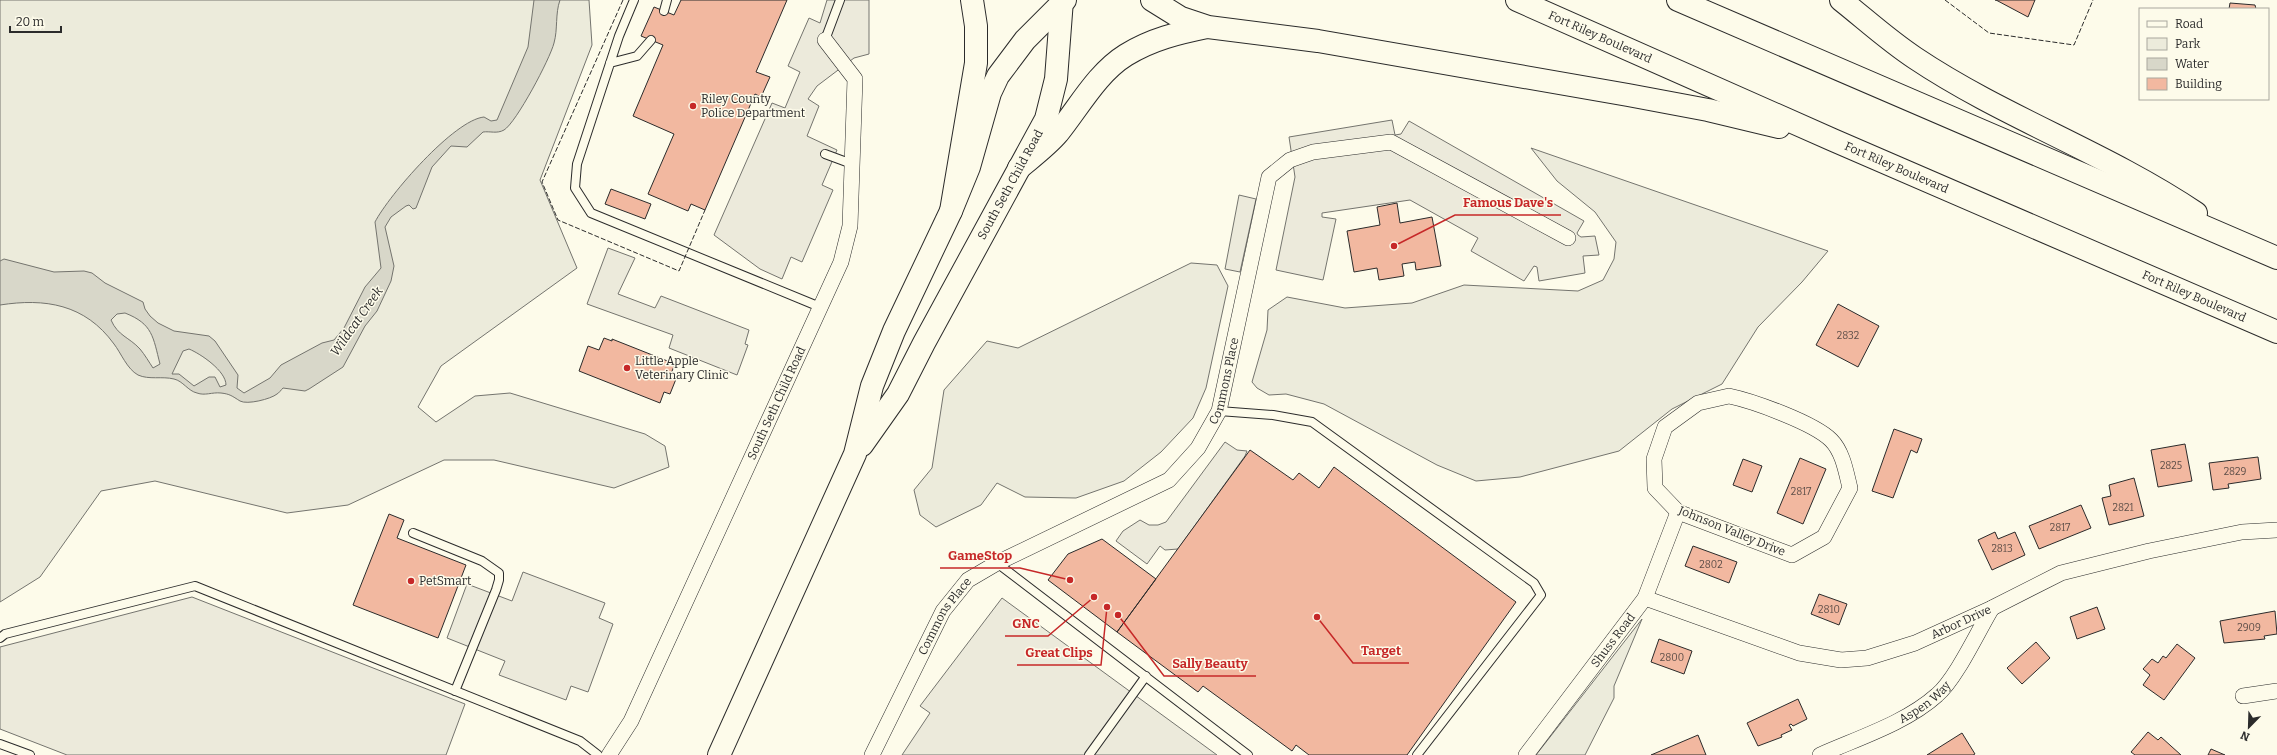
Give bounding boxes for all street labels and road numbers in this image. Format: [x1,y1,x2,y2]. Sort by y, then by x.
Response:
street label: Fort Riley Boulevard [1546,8,1654,66]
street label: South Seth Child Road [975,127,1046,242]
street label: Fort Riley Boulevard [1843,139,1951,196]
street label: Fort Riley Boulevard [2140,268,2248,325]
street label: Commons Place [1206,336,1242,427]
street label: South Seth Child Road [744,344,808,462]
street label: Johnson Valley Drive [1676,503,1787,559]
street label: Commons Place [915,575,974,657]
street label: Arbor Drive [1929,602,1993,642]
street label: Shuss Road [1588,610,1638,670]
street label: Aspen Way [1897,678,1954,726]

